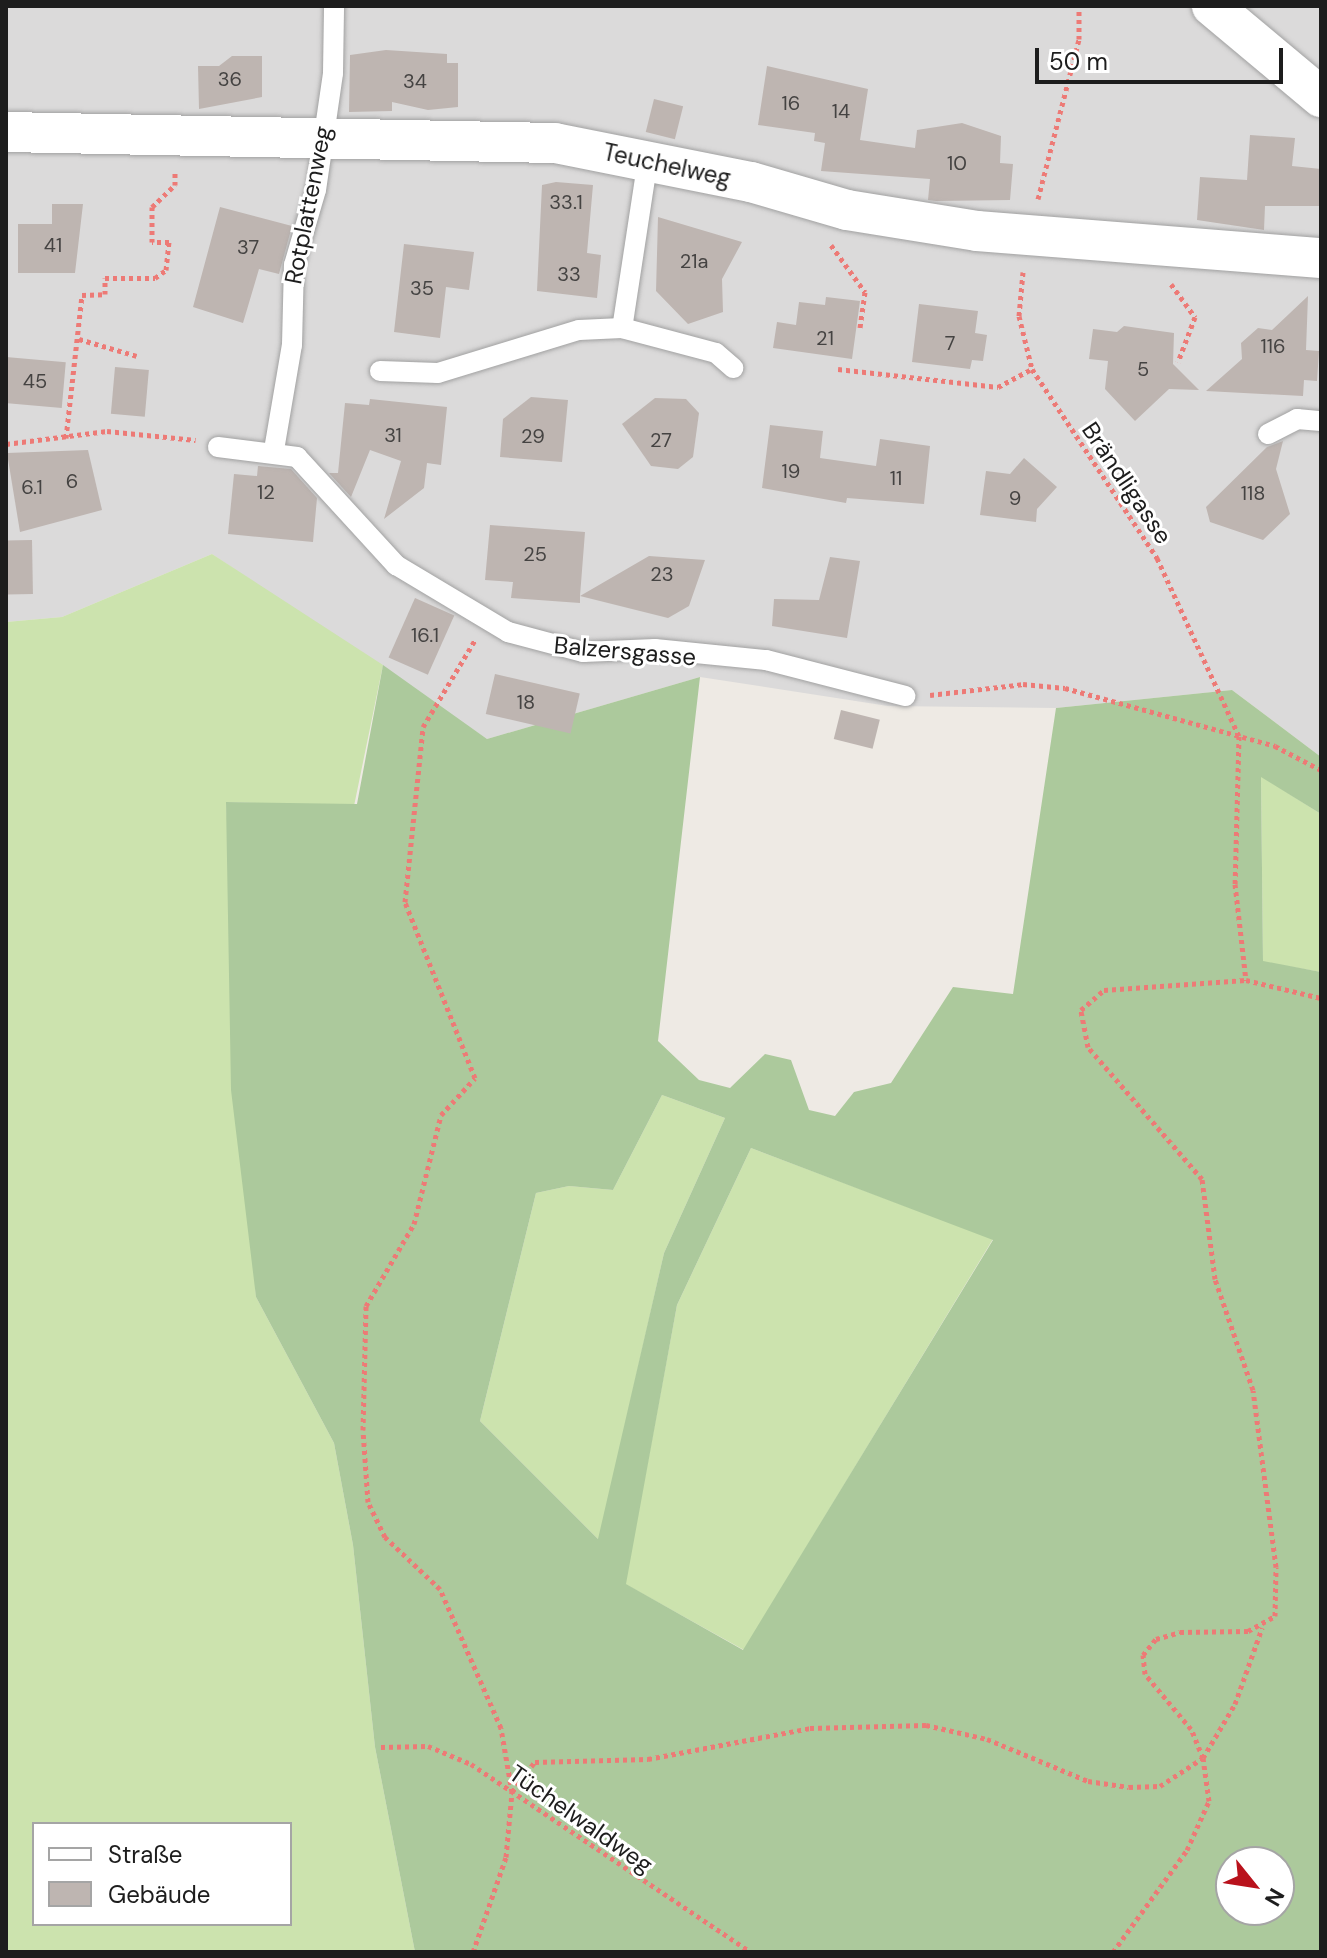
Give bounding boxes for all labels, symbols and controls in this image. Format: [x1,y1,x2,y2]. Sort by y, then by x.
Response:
scale bar [1039,32,1287,82]
text: 50 m [1049,46,1108,77]
house number: 36 [218,67,242,91]
house number: 34 [403,69,427,93]
house number: 16 [782,91,800,115]
house number: 14 [832,99,850,123]
street label: Rotplattenweg [279,123,337,287]
street label: Teuchelweg [600,137,734,193]
house number: 10 [947,151,967,175]
house number: 33.1 [549,190,583,214]
house number: 41 [44,233,62,257]
house number: 37 [237,235,259,259]
house number: 21a [680,249,708,273]
house number: 33 [557,262,581,286]
house number: 35 [410,276,434,300]
house number: 21 [816,326,834,350]
house number: 7 [945,331,955,355]
house number: 116 [1260,334,1286,358]
house number: 5 [1137,357,1149,381]
house number: 45 [23,369,47,393]
street label: Brändligasse [1076,417,1178,549]
house number: 31 [384,423,402,447]
house number: 29 [521,424,545,448]
house number: 27 [650,428,672,452]
house number: 19 [782,459,800,483]
house number: 11 [890,466,902,490]
house number: 6 [66,469,78,493]
house number: 6.1 [21,475,43,499]
house number: 12 [257,480,275,504]
house number: 118 [1241,481,1265,505]
house number: 9 [1009,486,1021,510]
house number: 25 [523,542,547,566]
house number: 23 [650,562,674,586]
house number: 16.1 [411,623,439,647]
street label: Balzersgasse [553,630,697,672]
house number: 18 [517,690,535,714]
street label: Tüchelwaldweg [504,1759,658,1879]
legend [32,1822,292,1926]
text: Straße [108,1839,182,1870]
north arrow [1215,1846,1295,1926]
text: Gebäude [108,1879,210,1910]
text: N [1258,1883,1291,1911]

